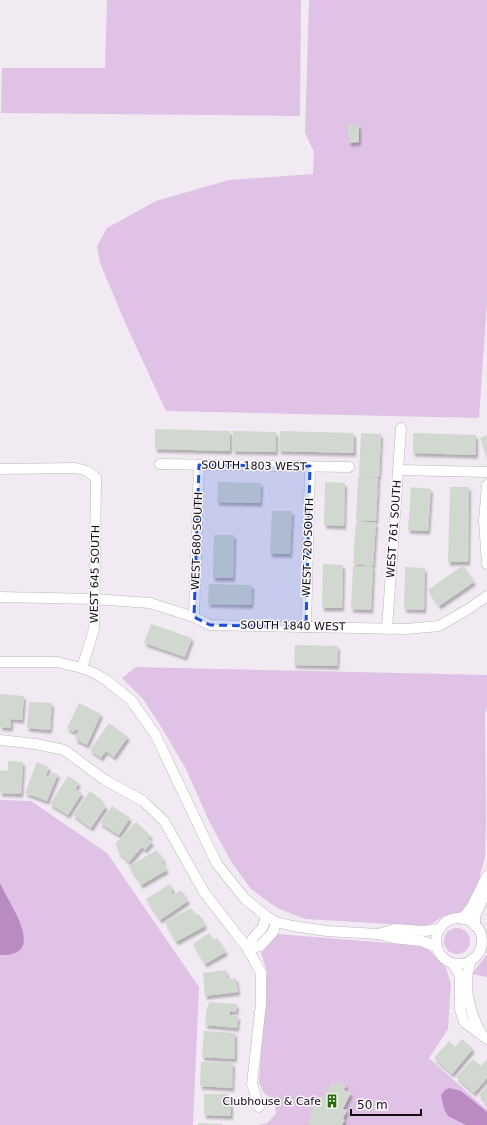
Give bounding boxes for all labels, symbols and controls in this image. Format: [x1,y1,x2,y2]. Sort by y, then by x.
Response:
street label: SOUTH 1803 WEST [201,459,307,473]
street label: WEST 761 SOUTH [384,480,404,578]
street label: WEST 680 SOUTH [189,492,205,590]
street label: WEST 720 SOUTH [300,498,316,596]
street label: WEST 645 SOUTH [88,525,102,623]
street label: SOUTH 1840 WEST [240,619,346,633]
scale bar [351,1091,421,1117]
building icon: Clubhouse & Cafe [324,1093,340,1109]
place label: Clubhouse & Cafe [223,1095,321,1108]
text: 50 m [357,1098,388,1112]

